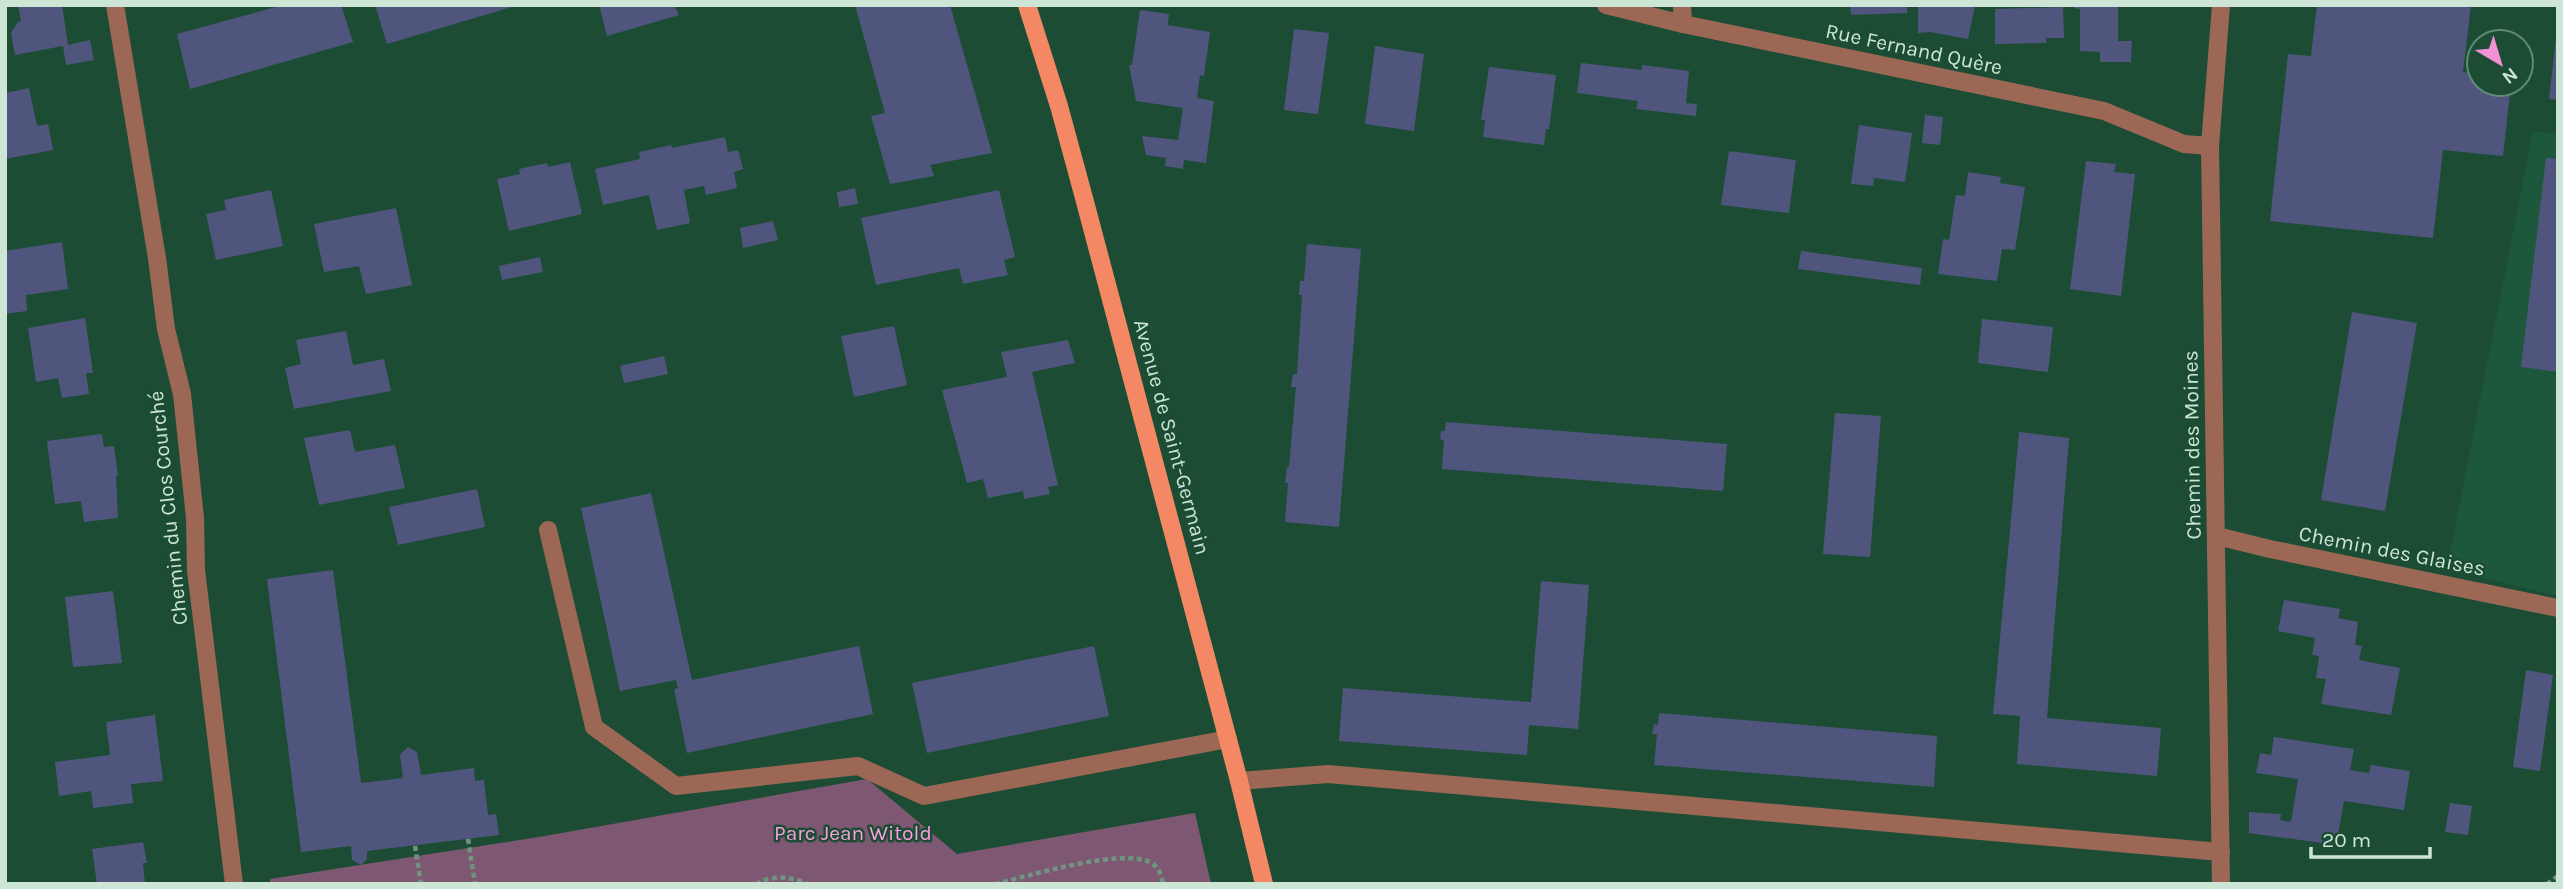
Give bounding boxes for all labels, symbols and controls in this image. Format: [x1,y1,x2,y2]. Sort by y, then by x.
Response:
street label: Rue Fernand Quère [1823,19,2005,79]
north arrow [2465,28,2535,98]
text: N [2498,63,2522,88]
street label: Avenue de Saint-Germain [1129,317,1215,557]
street label: Chemin des Moines [2178,350,2206,540]
street label: Chemin du Clos Courché [144,390,192,626]
street label: Chemin des Glaises [2297,521,2487,581]
scale bar [2311,816,2430,860]
park label: Parc Jean Witold [774,821,932,845]
text: 20 m [2322,828,2371,852]

